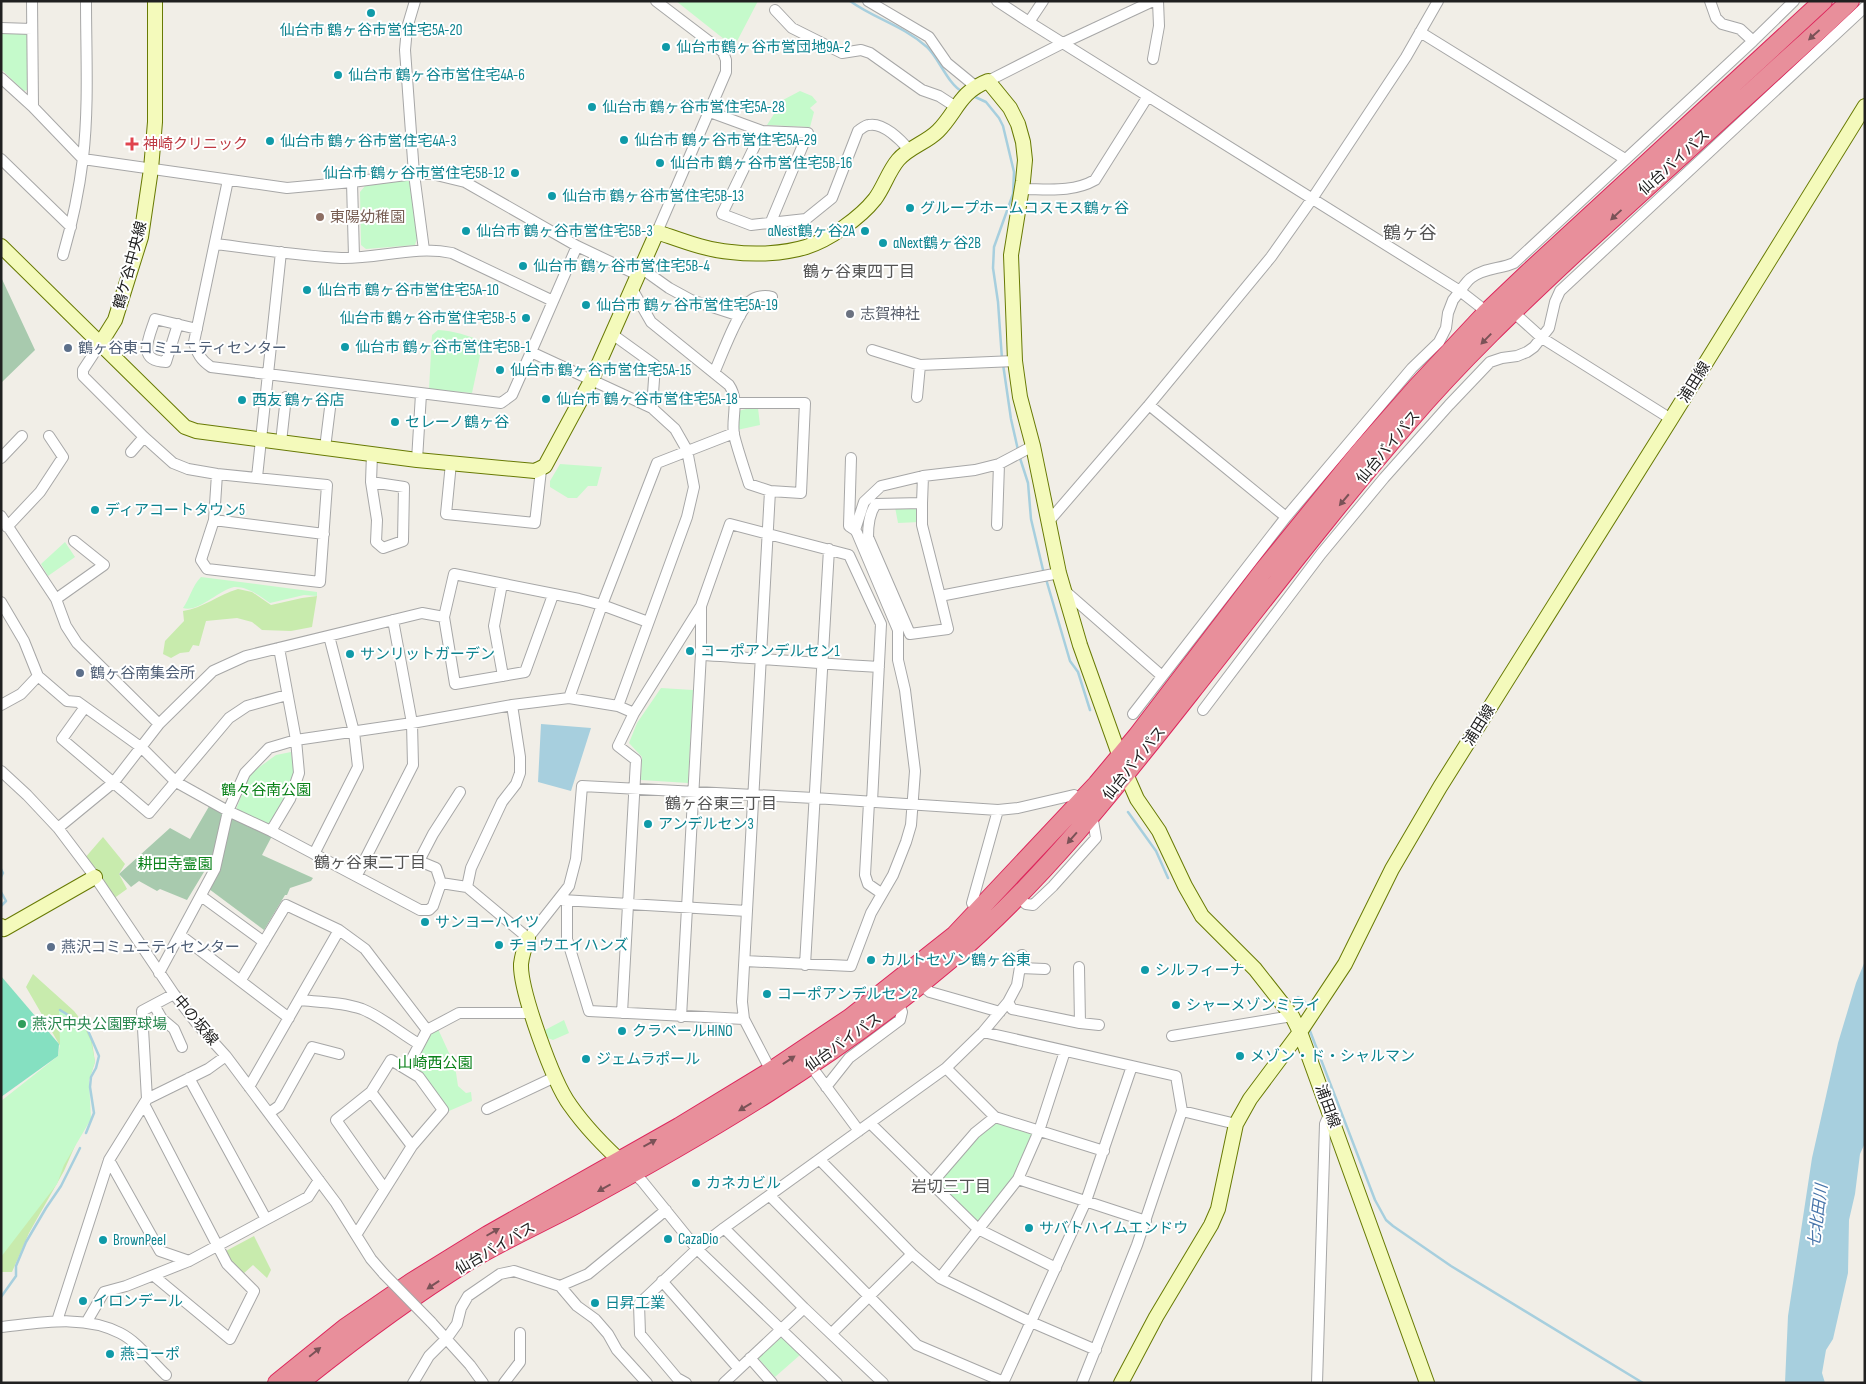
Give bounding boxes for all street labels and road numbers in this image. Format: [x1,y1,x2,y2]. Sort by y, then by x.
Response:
street label: 仙台バイパス [1635,125,1714,199]
street label: 鶴ケ谷中央線 [110,219,151,311]
street label: 浦田線 [1674,358,1714,406]
street label: 仙台バイパス [1352,407,1424,488]
street label: 浦田線 [1459,701,1499,749]
street label: 仙台バイパス [1099,722,1170,804]
street label: 中の坂線 [169,991,222,1049]
street label: 仙台バイパス [801,1009,885,1076]
street label: 浦田線 [1311,1082,1344,1131]
street label: 仙台バイパス [452,1218,539,1279]

